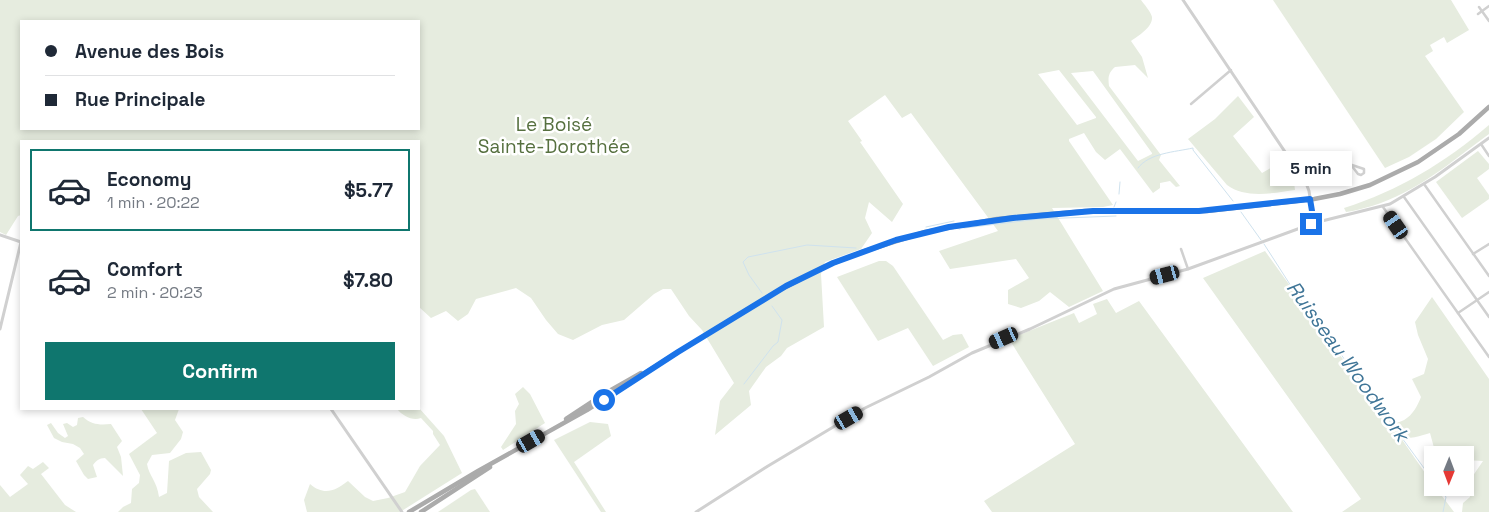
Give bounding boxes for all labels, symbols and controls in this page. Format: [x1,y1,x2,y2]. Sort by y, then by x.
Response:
text: Avenue des Bois [75,39,224,64]
text: Rue Principale [75,87,206,112]
park label: Le Boisé Sainte-Dorothée [478,112,630,159]
callout: 5 min [1270,152,1352,186]
text: 5 min [1290,158,1332,179]
text: Economy [107,167,191,192]
icon: car [47,168,92,213]
text: $5.77 [344,178,393,203]
text: 1 min · 20:22 [107,192,200,213]
car [1381,208,1410,242]
route end [1300,213,1322,235]
text: Comfort [107,257,183,282]
icon: car [47,258,92,303]
car [1148,264,1181,286]
text: $7.80 [343,268,393,293]
water label: Ruisseau Woodwork [1281,276,1416,448]
text: 2 min · 20:23 [107,282,203,303]
car [987,325,1020,351]
button: Confirm [45,342,395,400]
route start [593,389,615,411]
car [832,404,865,432]
car [514,427,547,455]
north arrow [1424,446,1474,496]
map controls [1424,446,1474,496]

